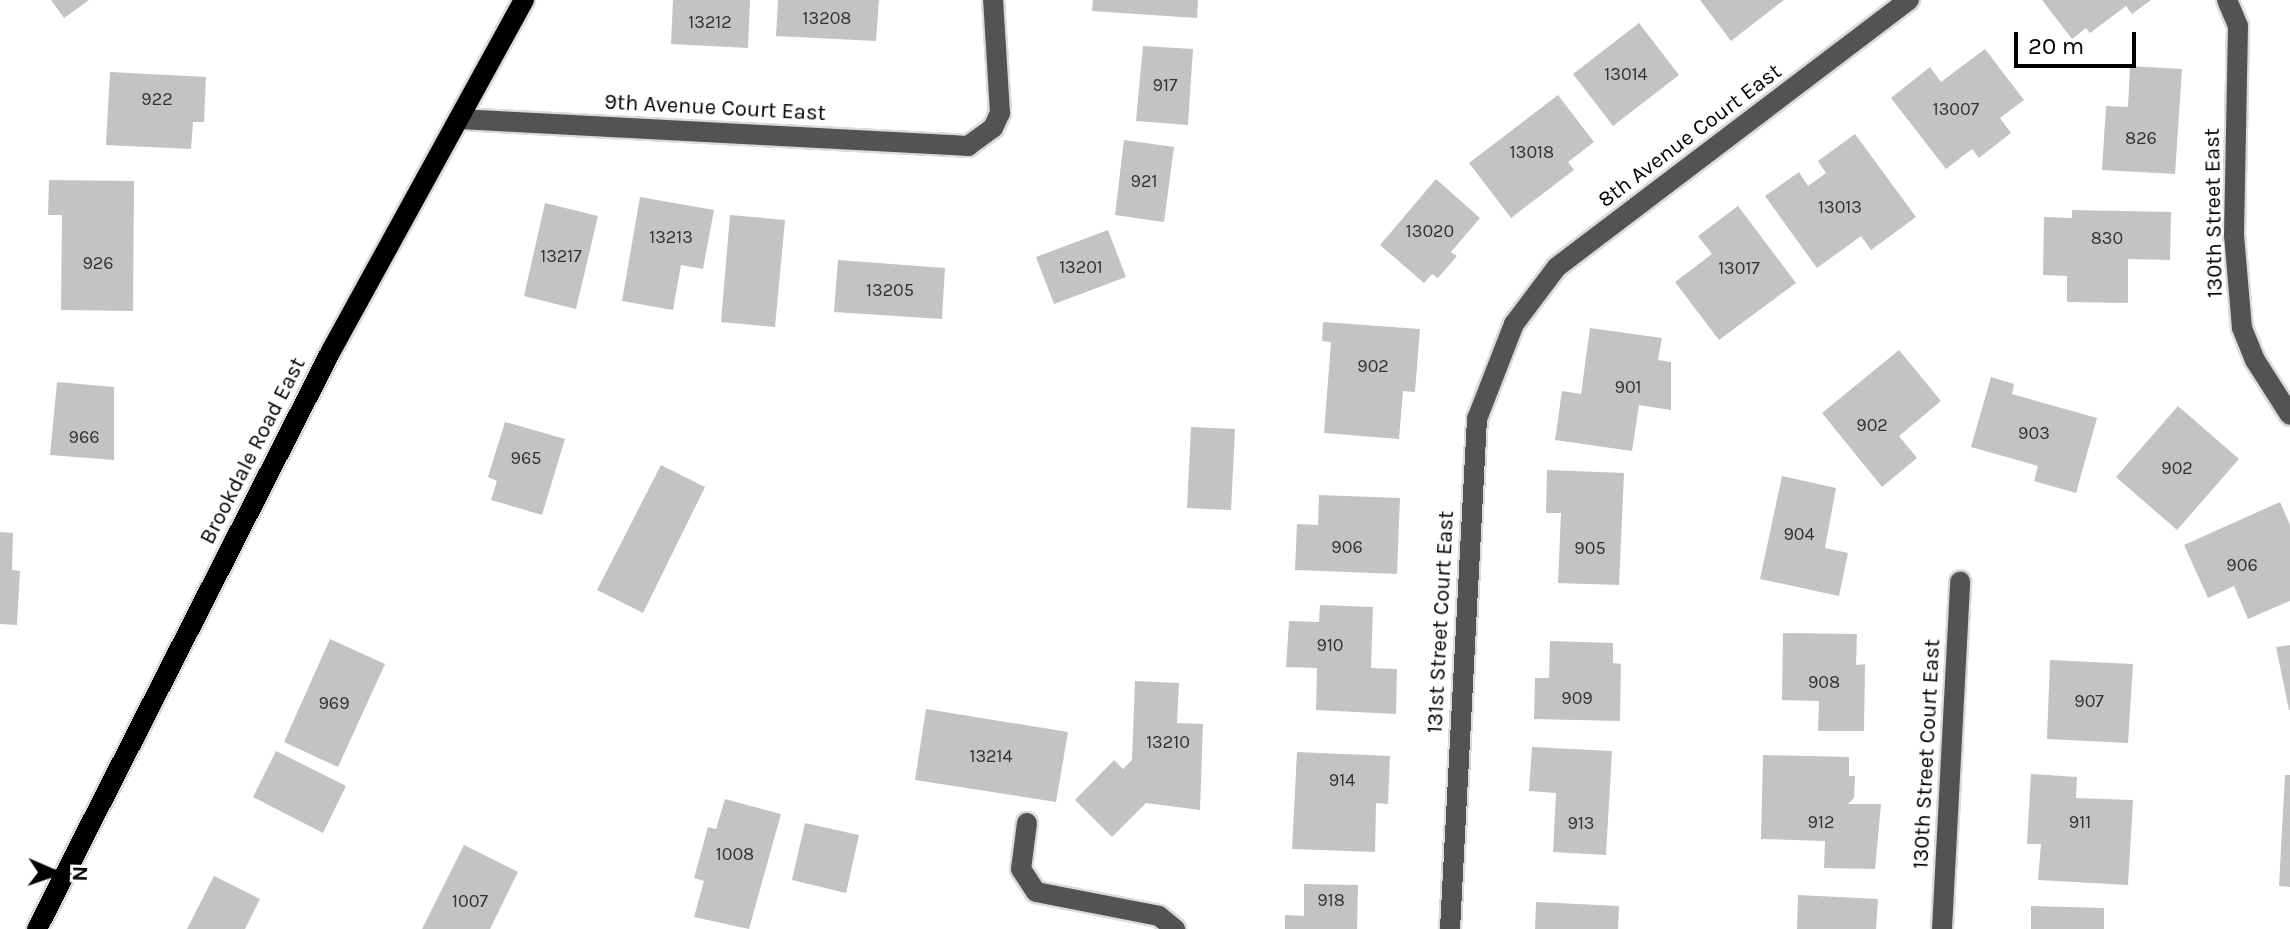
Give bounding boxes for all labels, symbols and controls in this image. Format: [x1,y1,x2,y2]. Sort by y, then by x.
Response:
house number: 13208 [803,7,851,29]
house number: 13212 [688,11,732,33]
scale bar [2018,16,2140,66]
text: 20 m [2028,32,2084,60]
street label: 8th Avenue Court East [1593,59,1787,213]
house number: 13014 [1604,63,1648,85]
house number: 917 [1153,74,1177,96]
house number: 922 [141,88,173,110]
street label: 9th Avenue Court East [604,89,826,127]
house number: 13007 [1933,98,1979,120]
house number: 826 [2125,127,2157,149]
street label: 130th Street East [2199,128,2229,298]
house number: 13018 [1510,141,1554,163]
house number: 921 [1131,170,1157,192]
house number: 13013 [1818,196,1862,218]
house number: 13020 [1406,220,1454,242]
house number: 13213 [649,226,693,248]
house number: 830 [2091,227,2123,249]
house number: 13217 [540,245,582,267]
house number: 926 [82,252,114,274]
house number: 13201 [1059,256,1103,278]
house number: 13017 [1718,257,1760,279]
house number: 13205 [866,279,914,301]
street label: Brookdale Road East [194,353,312,549]
house number: 902 [1357,355,1389,377]
house number: 901 [1614,376,1642,398]
house number: 902 [1856,414,1888,436]
house number: 903 [2018,422,2050,444]
house number: 966 [68,426,100,448]
house number: 965 [511,447,541,469]
house number: 902 [2161,457,2193,479]
street label: 131st Street Court East [1422,510,1460,734]
house number: 904 [1783,523,1815,545]
house number: 906 [1331,536,1363,558]
house number: 905 [1574,537,1606,559]
house number: 906 [2226,554,2258,576]
house number: 910 [1316,634,1344,656]
street label: 130th Street Court East [1908,638,1946,870]
house number: 908 [1808,671,1840,693]
house number: 909 [1561,687,1593,709]
house number: 907 [2074,690,2104,712]
house number: 969 [318,692,350,714]
house number: 13210 [1146,731,1190,753]
house number: 13214 [969,745,1013,767]
house number: 914 [1329,769,1355,791]
house number: 912 [1808,811,1834,833]
house number: 911 [2069,811,2091,833]
house number: 913 [1567,812,1595,834]
north arrow [16,833,96,913]
house number: 1008 [716,843,754,865]
text: N [67,865,93,882]
house number: 918 [1317,889,1345,911]
house number: 1007 [452,890,488,912]

